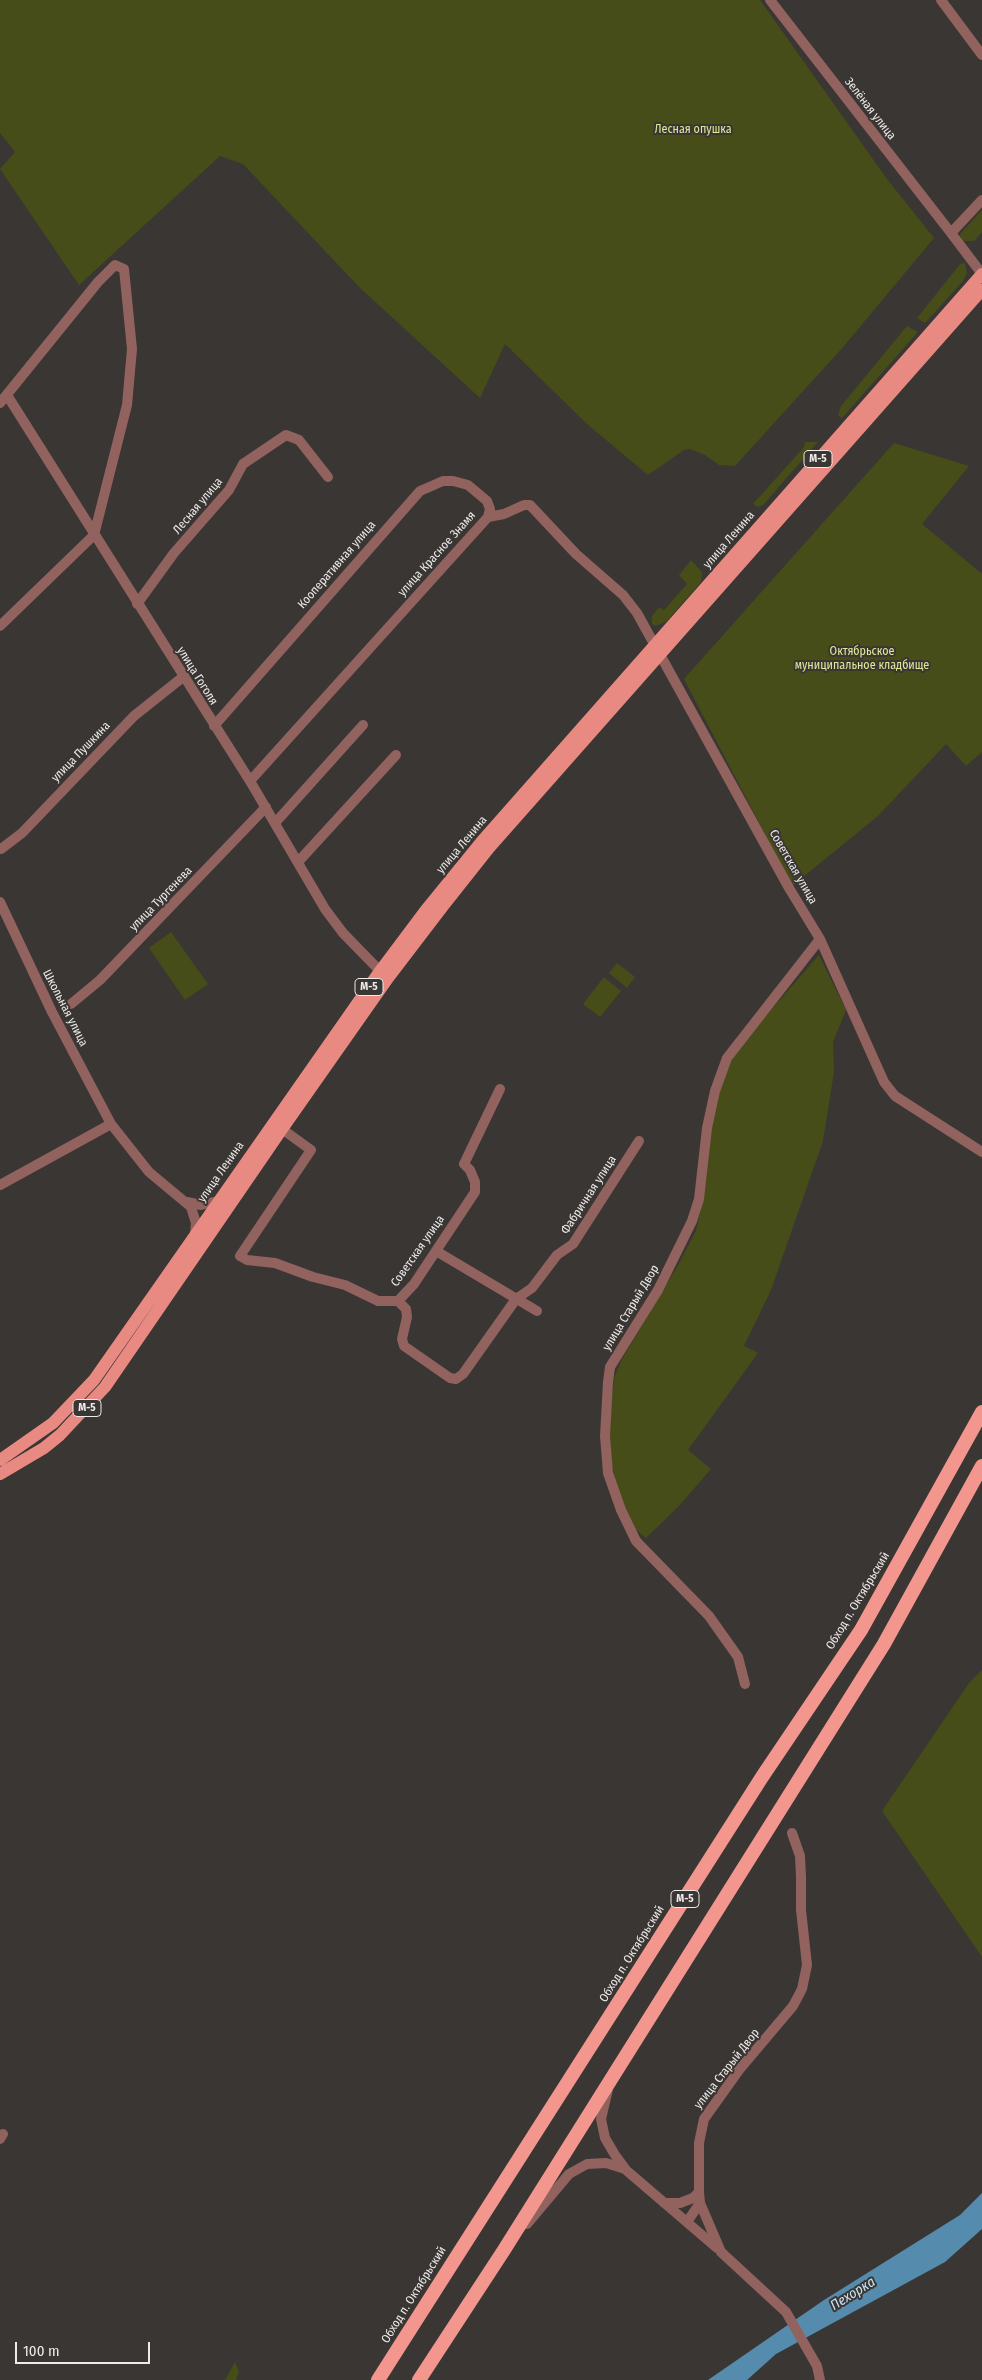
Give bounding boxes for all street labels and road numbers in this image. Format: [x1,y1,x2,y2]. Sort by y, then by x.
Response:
street label: Зелёная улица [841,75,899,143]
road number: М-5 [804,450,832,468]
street label: Лесная улица [170,475,226,537]
street label: улица Ленина [700,508,758,572]
street label: улица Красное Знамя [395,509,479,599]
street label: Кооперативная улица [295,518,379,612]
street label: улица Гоголя [173,644,221,708]
street label: улица Пушкина [49,719,113,785]
street label: улица Ленина [434,813,490,877]
street label: Советская улица [766,827,820,907]
street label: улица Тургенева [127,864,195,934]
street label: Школьная улица [39,967,91,1049]
road number: М-5 [355,979,383,996]
street label: улица Ленина [195,1139,247,1205]
street label: Фабричная улица [558,1153,620,1237]
street label: Советская улица [388,1213,448,1289]
street label: улица Старый Двор [600,1262,662,1354]
road number: М-5 [73,1400,101,1416]
street label: Обход п. Октябрьский [823,1550,893,1652]
road number: М-5 [671,1890,699,1908]
street label: Обход п. Октябрьский [596,1903,668,2005]
street label: улица Старый Двор [691,2026,763,2112]
street label: Обход п. Октябрьский [378,2244,450,2346]

